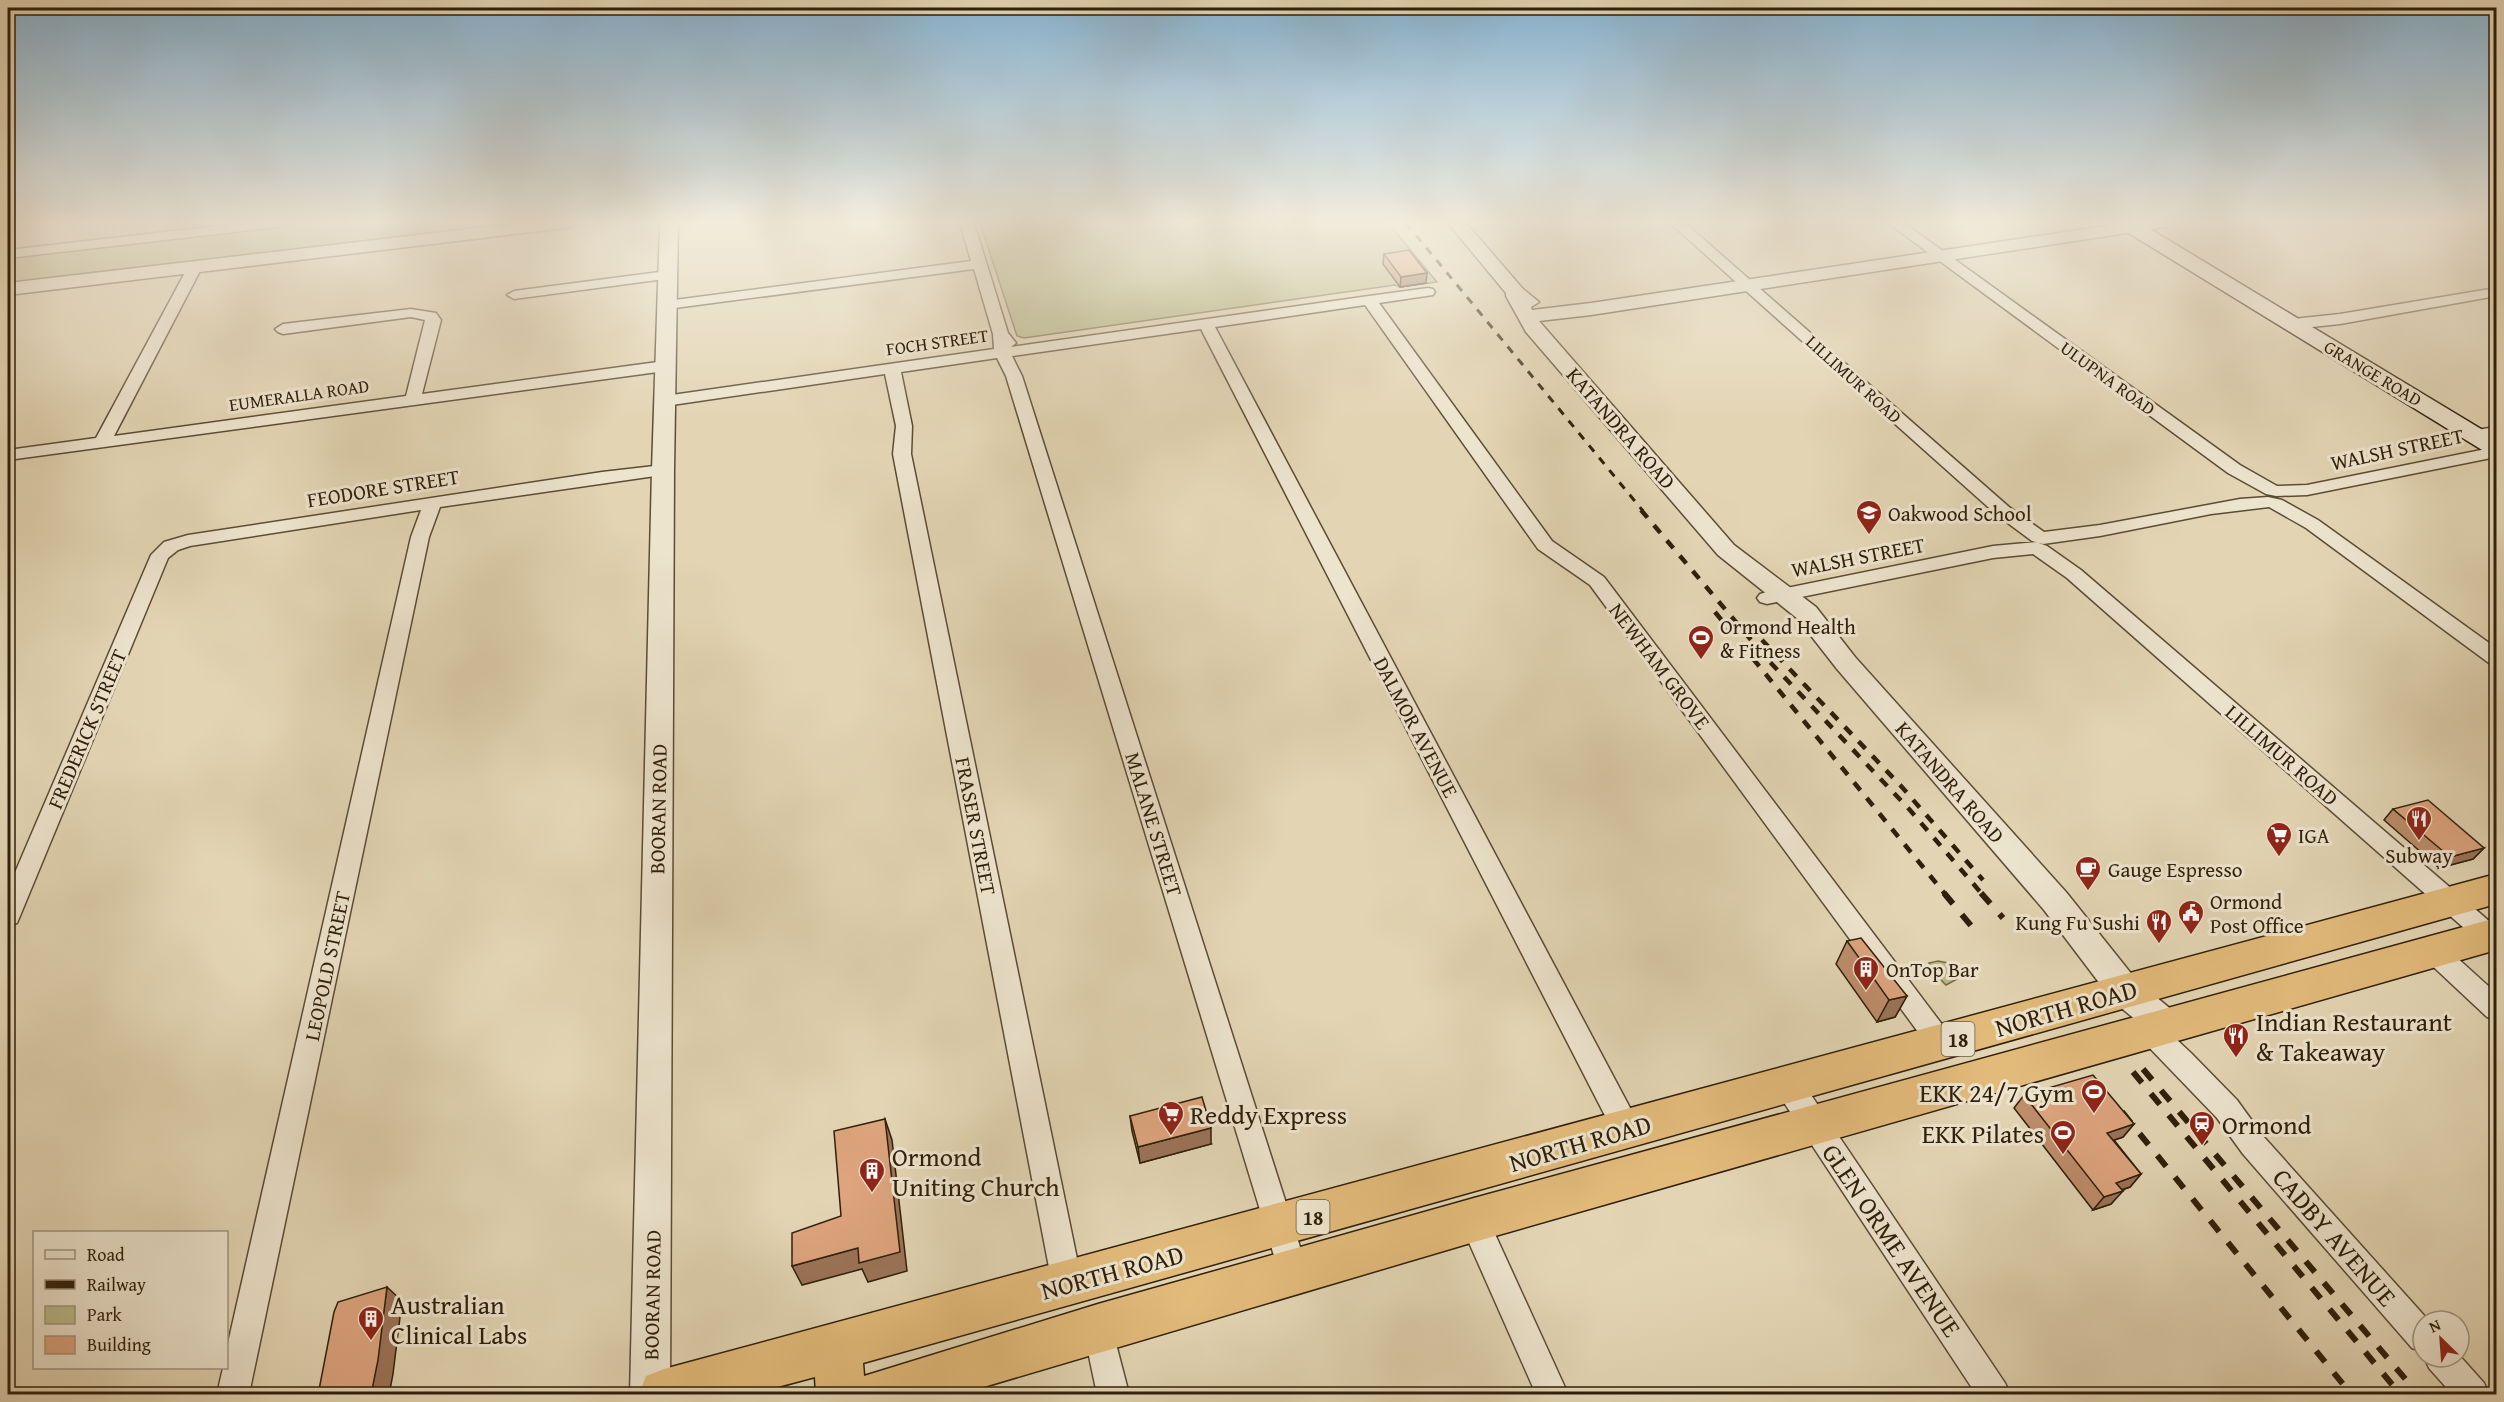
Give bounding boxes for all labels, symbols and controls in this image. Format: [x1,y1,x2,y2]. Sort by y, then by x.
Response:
street label: FOCH STREET [884,321,990,363]
street label: LILLIMUR ROAD [1800,328,1908,430]
street label: GRANGE ROAD [2319,333,2427,413]
street label: ULUPNA ROAD [2055,334,2161,422]
street label: KATANDRA ROAD [1559,360,1683,496]
street label: EUMERALLA ROAD [227,372,371,418]
street label: WALSH STREET [2328,420,2467,478]
street label: FEODORE STREET [305,461,462,515]
school or university icon: Oakwood School [1854,498,1884,536]
place label: Oakwood School [1888,498,2032,529]
street label: WALSH STREET [1789,529,1927,585]
street label: NEWHAM GROVE [1602,596,1718,736]
place label: Ormond Health & Fitness [1720,611,1856,666]
sports icon: Ormond Health & Fitness [1686,623,1716,661]
street label: FREDERICK STREET [39,644,135,814]
street label: DALMOR AVENUE [1366,651,1466,803]
street label: LILLIMUR ROAD [2219,697,2345,813]
street label: KATANDRA ROAD [1888,714,2012,850]
street label: BOORAN ROAD [641,744,675,874]
street label: MALANE STREET [1117,748,1191,900]
street label: FRASER STREET [947,754,1005,898]
restaurant icon: Subway [2404,804,2434,842]
supermarket icon: IGA [2264,820,2294,858]
place label: IGA [2298,820,2330,851]
place label: Subway [2385,840,2453,871]
cafe icon: Gauge Espresso [2073,854,2103,892]
place label: Gauge Espresso [2108,854,2242,885]
place label: Ormond Post Office [2210,886,2304,941]
street label: LEOPOLD STREET [296,888,358,1044]
public building icon: Ormond Post Office [2176,898,2206,936]
place label: Kung Fu Sushi [2015,907,2140,938]
restaurant icon: Kung Fu Sushi [2144,907,2174,945]
building icon: OnTop Bar [1851,954,1881,992]
place label: OnTop Bar [1886,954,1979,985]
street label: NORTH ROAD [1990,969,2142,1047]
place label: Indian Restaurant & Takeaway [2256,1002,2452,1071]
restaurant icon: Indian Restaurant & Takeaway [2221,1021,2251,1059]
road number: 18 [1942,1022,1974,1056]
place label: EKK 24/7 Gym [1919,1073,2074,1112]
sports icon: EKK 24/7 Gym [2079,1077,2109,1115]
place label: Reddy Express [1190,1095,1347,1134]
supermarket icon: Reddy Express [1156,1099,1186,1137]
street label: NORTH ROAD [1504,1104,1656,1182]
place label: Ormond [2222,1105,2312,1144]
station icon: Ormond [2187,1109,2217,1147]
place label: EKK Pilates [1922,1114,2044,1153]
sports icon: EKK Pilates [2048,1118,2078,1156]
street label: GLEN ORME AVENUE [1813,1135,1971,1345]
place label: Ormond Uniting Church [892,1137,1060,1206]
building icon: Ormond Uniting Church [857,1156,887,1194]
street label: CADBY AVENUE [2264,1159,2406,1315]
road number: 18 [1296,1200,1330,1234]
street label: BOORAN ROAD [635,1230,669,1360]
legend [33,1231,228,1369]
street label: NORTH ROAD [1036,1234,1188,1310]
text: Road [87,1241,125,1268]
text: Railway [87,1271,146,1298]
place label: Australian Clinical Labs [391,1285,527,1354]
text: Park [87,1301,123,1328]
building icon: Australian Clinical Labs [356,1304,386,1342]
north arrow [2411,1309,2471,1369]
text: N [2425,1312,2445,1339]
text: Building [87,1331,151,1358]

